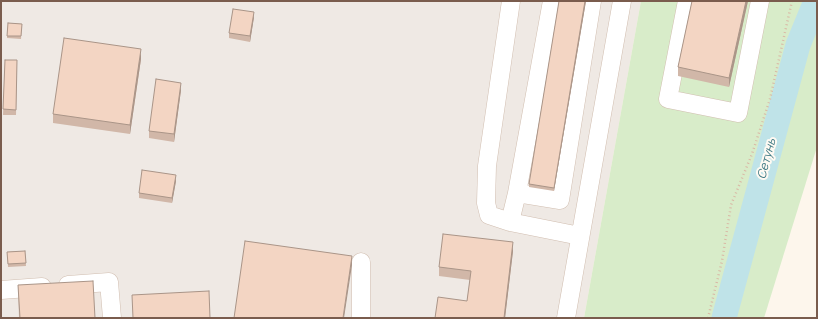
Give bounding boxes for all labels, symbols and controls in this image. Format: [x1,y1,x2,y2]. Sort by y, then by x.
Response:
water label: Сетунь [755,137,779,181]

